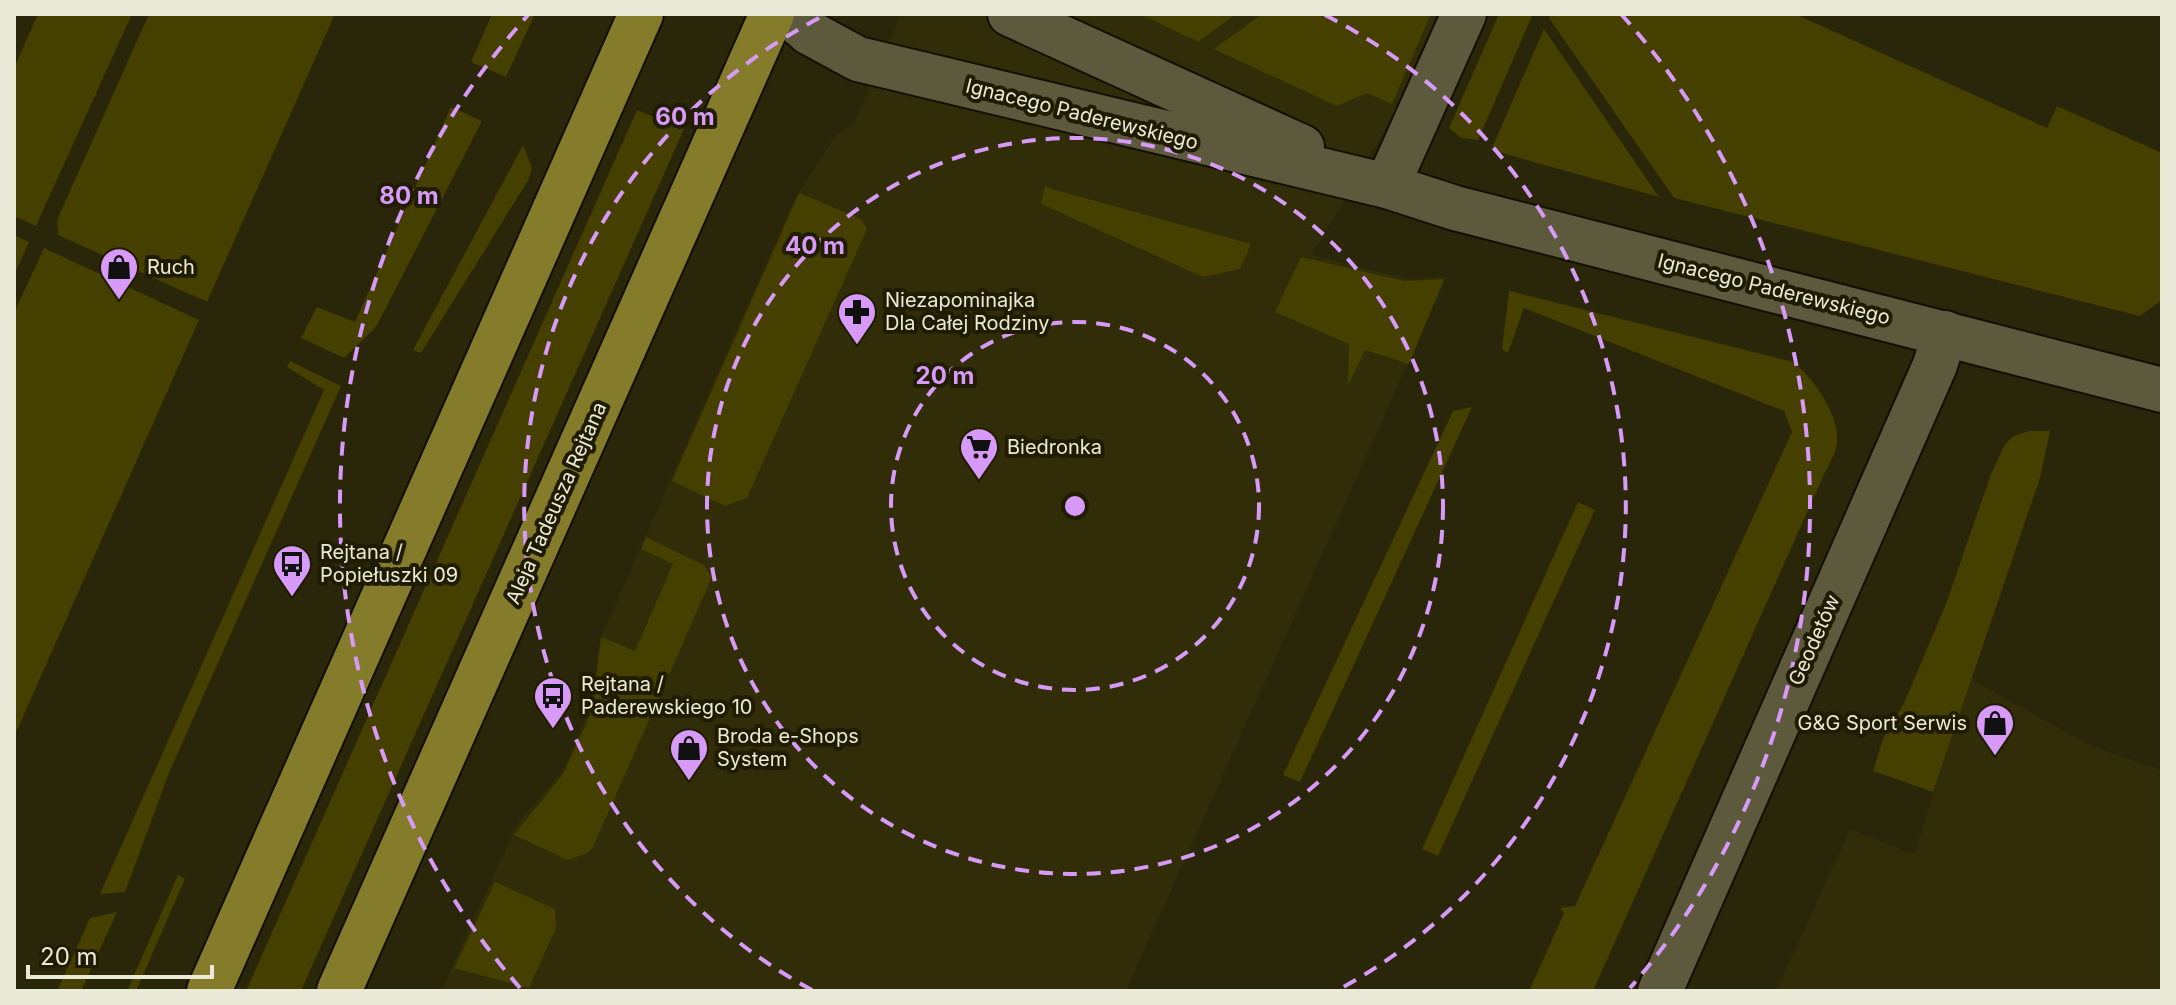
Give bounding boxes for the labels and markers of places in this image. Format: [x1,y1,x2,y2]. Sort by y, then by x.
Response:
shop icon: Ruch [98,246,140,301]
place label: Ruch [147,255,195,279]
place label: Niezapominajka Dla Całej Rodziny [885,288,1049,335]
pharmacy icon: Niezapominajka Dla Całej Rodziny [836,291,878,346]
supermarket icon: Biedronka [958,426,1000,481]
place label: Biedronka [1007,435,1102,459]
centre of rings [1061,492,1089,520]
place label: Rejtana / Popiełuszki 09 [320,540,458,587]
bus stop icon: Rejtana / Popiełuszki 09 [271,543,313,598]
place label: Rejtana / Paderewskiego 10 [581,672,752,719]
bus stop icon: Rejtana / Paderewskiego 10 [532,675,574,730]
shop icon: G&G Sport Serwis [1974,702,2016,757]
place label: G&G Sport Serwis [1798,711,1967,735]
place label: Broda e-Shops System [717,724,859,771]
shop icon: Broda e-Shops System [668,727,710,782]

